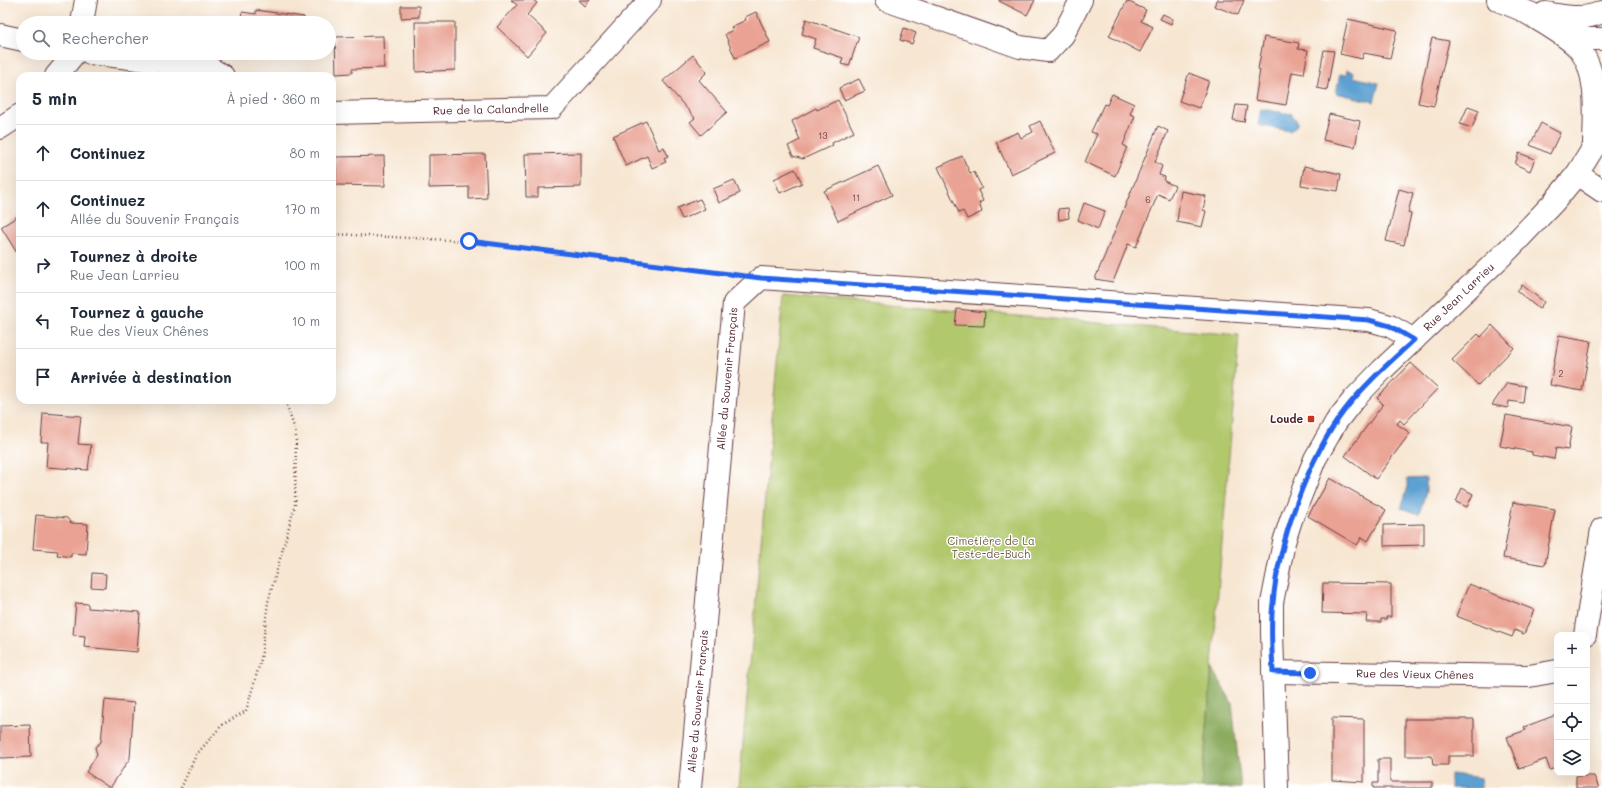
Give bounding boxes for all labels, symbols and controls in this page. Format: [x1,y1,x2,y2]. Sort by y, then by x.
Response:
search box [16,16,336,60]
icon: search [30,27,52,49]
text: Rechercher [62,28,149,48]
text: 5 min [32,87,77,109]
text: À pied · 360 m [227,90,320,107]
street label: Rue de la Calandrelle [433,100,549,118]
house number: 13 [818,130,828,141]
icon: ahead [32,142,54,164]
text: Continuez [70,143,145,163]
text: 80 m [290,144,320,161]
text: Continuez [70,190,145,210]
house number: 11 [852,192,860,203]
house number: 6 [1145,194,1151,205]
icon: ahead [32,198,54,220]
text: 170 m [284,200,320,217]
text: Allée du Souvenir Français [70,210,239,227]
route start [460,232,478,250]
text: Tournez à droite [70,246,198,266]
icon: right [32,254,54,276]
text: 100 m [284,256,320,273]
street label: Rue Jean Larrieu [1420,259,1497,334]
text: Rue Jean Larrieu [70,266,179,283]
text: Tournez à gauche [70,302,204,322]
street label: Allée du Souvenir Français [713,306,741,451]
icon: left [32,310,54,332]
text: 10 m [292,312,320,329]
text: Rue des Vieux Chênes [70,322,209,339]
icon: arrive [32,366,54,388]
text: Arrivée à destination [70,367,232,387]
house number: 2 [1558,368,1564,379]
place label: Loude [1270,411,1303,426]
marker: Loude [1306,414,1316,424]
park label: Cimetière de La Teste-de-Buch [947,533,1035,561]
street label: Allée du Souvenir Français [683,629,711,773]
map controls [1554,632,1590,776]
button: + [1554,632,1590,668]
route end [1301,664,1319,682]
street label: Rue des Vieux Chênes [1356,665,1474,682]
button: − [1554,668,1590,704]
button: locate [1554,704,1590,740]
button: layers [1554,740,1590,776]

